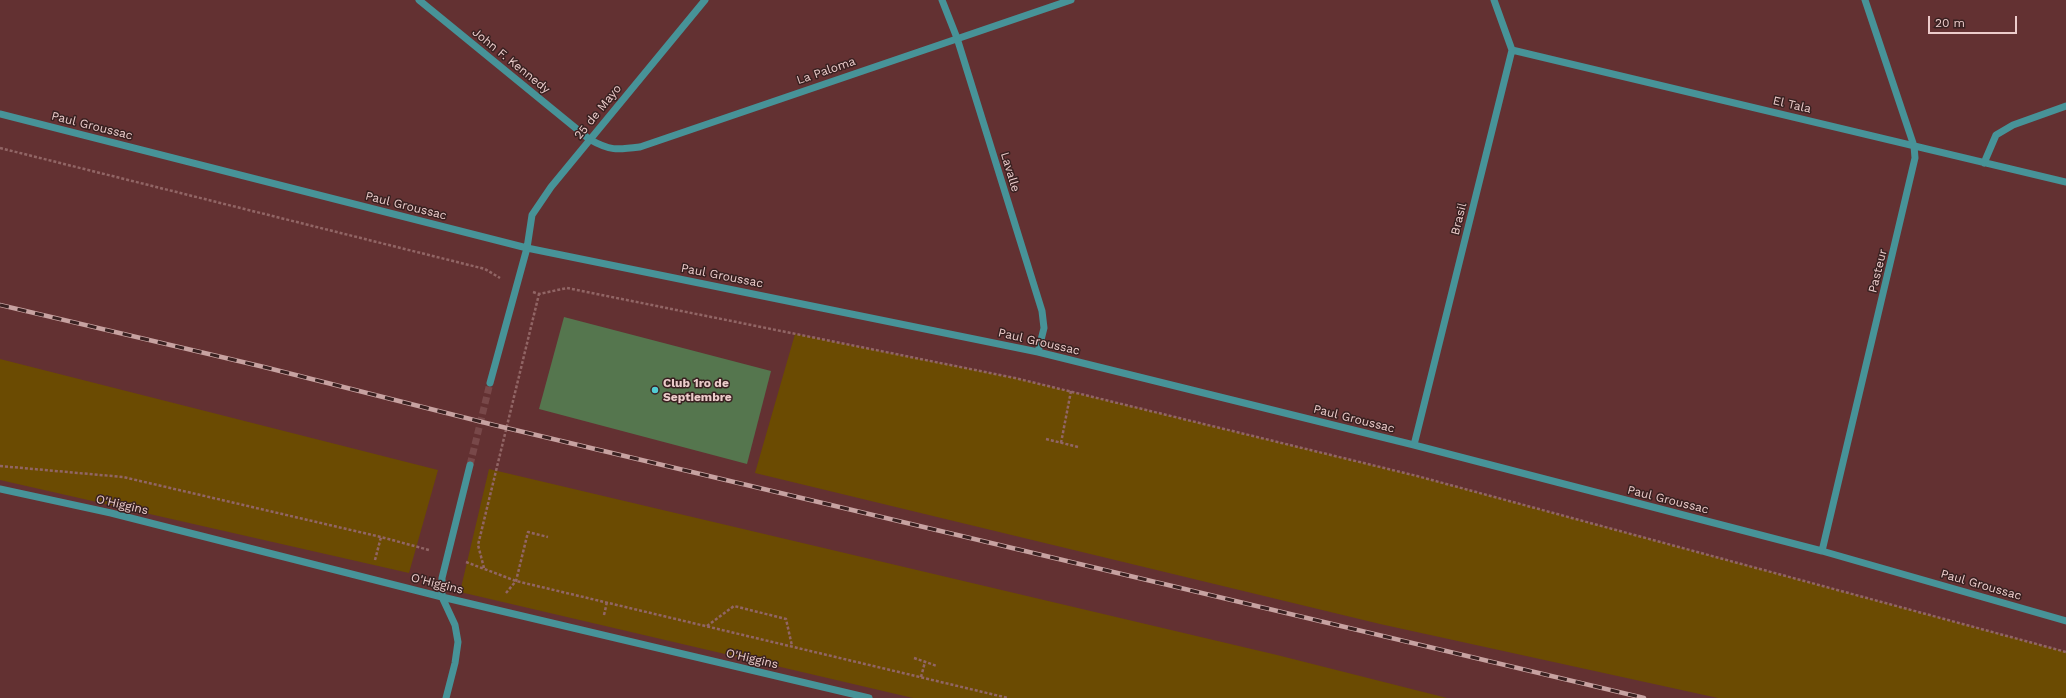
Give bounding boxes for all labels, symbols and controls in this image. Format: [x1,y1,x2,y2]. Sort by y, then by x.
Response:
scale bar [1930,8,2019,34]
text: 20 m [1935,16,1965,30]
street label: John F. Kennedy [469,25,553,97]
street label: La Paloma [795,54,857,88]
street label: 25 de Mayo [571,82,625,142]
street label: El Tala [1772,94,1812,116]
street label: Paul Groussac [50,109,134,143]
street label: Lavalle [997,150,1023,194]
street label: Paul Groussac [364,189,448,223]
street label: Brasil [1448,201,1470,237]
street label: Pasteur [1866,248,1890,294]
street label: Paul Groussac [680,261,764,291]
street label: Paul Groussac [997,326,1081,358]
place label: Club 1ro de Septiembre [663,376,732,404]
marker: Club 1ro de Septiembre [650,385,660,395]
street label: Paul Groussac [1312,402,1396,436]
street label: Paul Groussac [1626,483,1710,517]
street label: O'Higgins [94,492,150,518]
street label: Paul Groussac [1939,567,2023,603]
street label: O'Higgins [409,571,465,597]
street label: O'Higgins [724,646,780,672]

